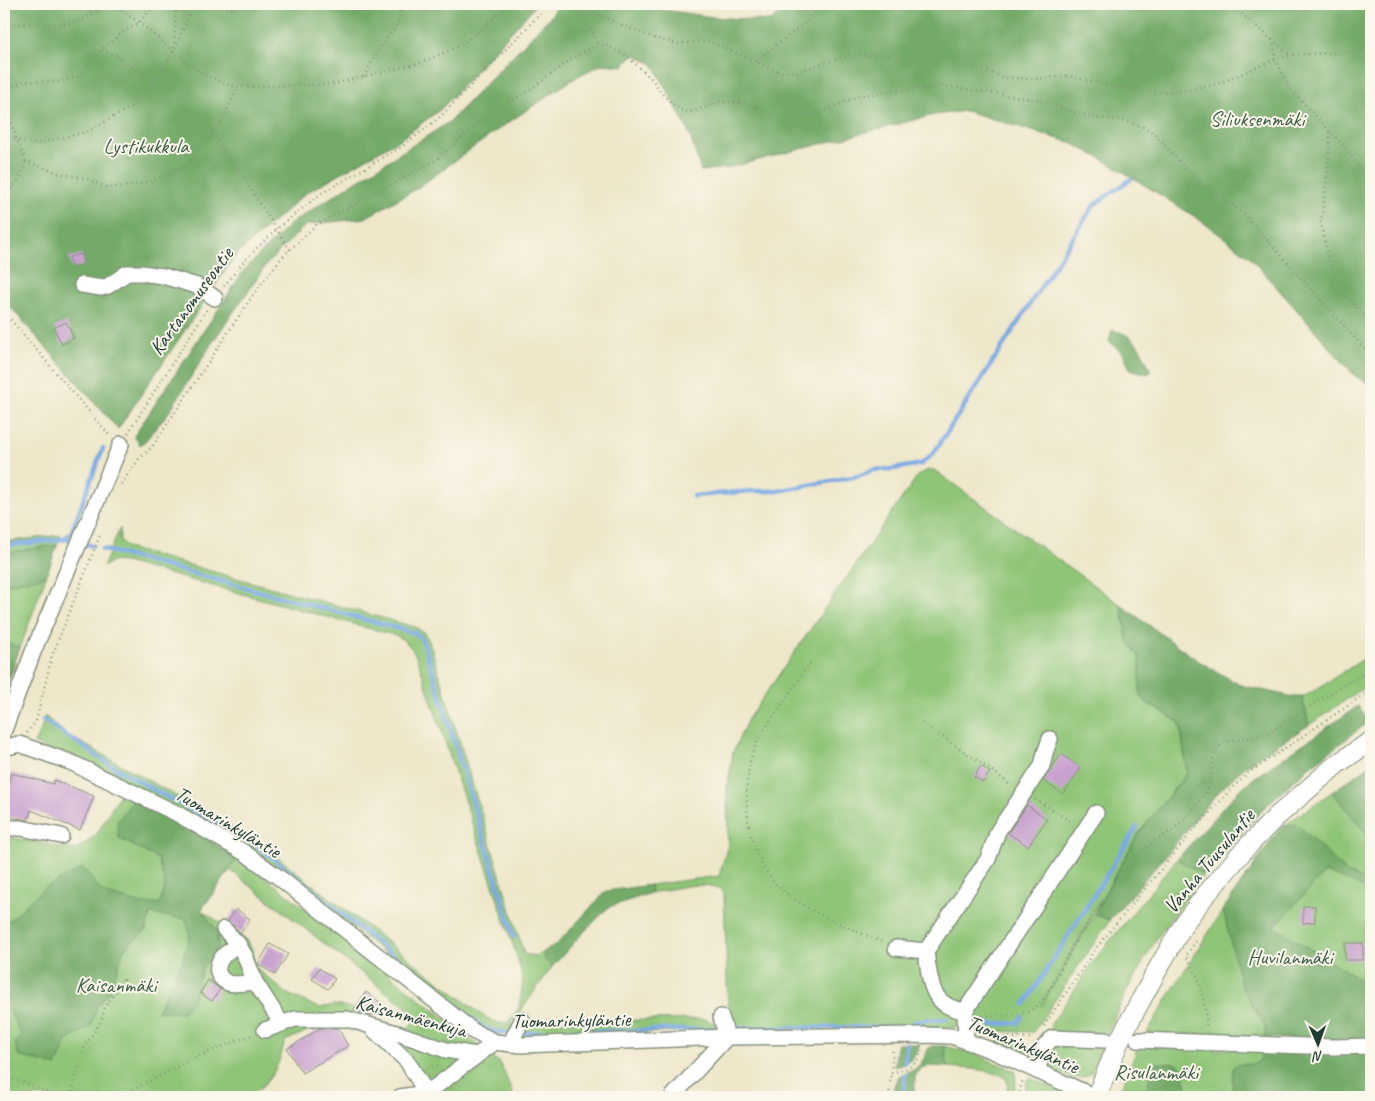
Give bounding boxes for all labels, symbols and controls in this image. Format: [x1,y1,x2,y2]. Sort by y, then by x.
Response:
park label: Siliuksenmäki [1210,106,1307,132]
park label: Lystikukkula [104,133,190,159]
street label: Kartanomuseontie [143,241,239,360]
street label: Tuomarinkyläntie [170,780,287,864]
street label: Vanha Tuusulantie [1158,802,1261,919]
park label: Huvilanmäki [1248,944,1335,970]
park label: Kaisanmäki [76,972,159,998]
street label: Kaisanmäenkuja [353,989,471,1044]
street label: Tuomarinkyläntie [511,1006,632,1034]
street label: Tuomarinkyläntie [963,1009,1084,1080]
north arrow [1292,1018,1342,1068]
text: N [1311,1048,1323,1065]
park label: Risulanmäki [1114,1059,1201,1085]

